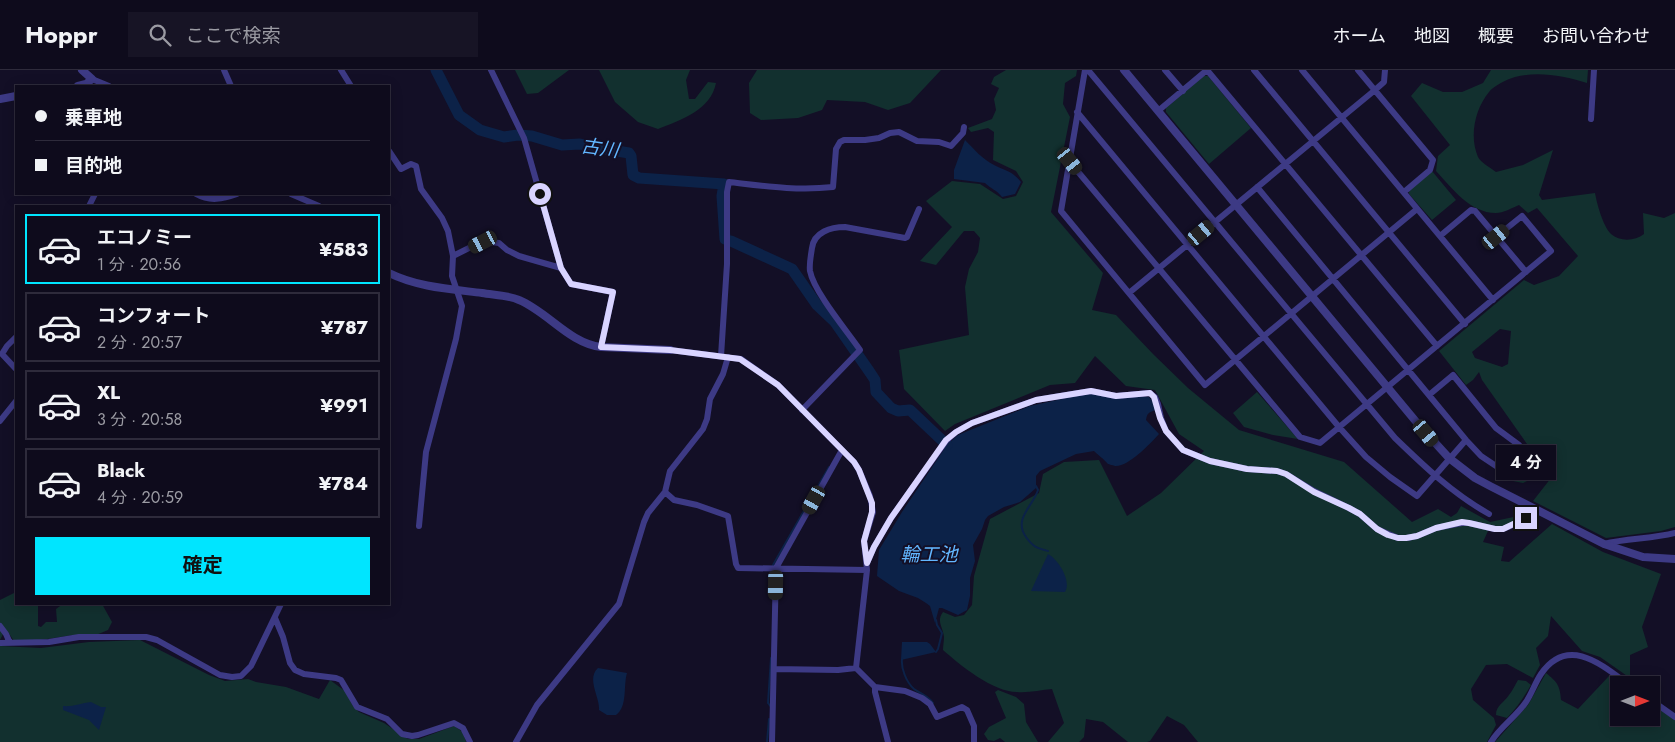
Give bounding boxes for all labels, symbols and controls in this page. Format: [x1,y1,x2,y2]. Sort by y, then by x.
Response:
search box [128,12,478,57]
text: Hoppr [25,17,98,52]
icon: search [146,21,174,49]
text: ここで検索 [186,22,281,49]
text: ホーム [1333,23,1386,49]
text: 地図 [1414,23,1450,49]
text: 概要 [1478,23,1514,49]
text: お問い合わせ [1542,23,1650,49]
text: 乗車地 [65,104,122,131]
water label: 古川 [579,132,623,164]
car [1054,145,1085,177]
text: 目的地 [65,152,122,179]
route start [529,183,551,205]
car [1184,218,1217,248]
car [1479,222,1512,252]
text: エコノミー [97,224,192,251]
icon: car [37,227,82,272]
car [466,229,499,255]
text: ¥583 [319,236,368,263]
text: 1 分 · 20:56 [97,253,181,276]
text: コンフォート [97,302,210,329]
icon: car [37,305,82,350]
text: ¥787 [321,314,368,341]
text: 2 分 · 20:57 [97,331,182,354]
text: XL [97,379,120,406]
icon: car [37,383,82,428]
text: ¥991 [320,392,368,419]
text: 3 分 · 20:58 [97,408,182,431]
car [1410,417,1441,449]
callout: 4 分 [1496,446,1556,480]
text: 4 分 [1510,451,1542,474]
text: Black [97,457,145,484]
icon: car [37,461,82,506]
text: ¥784 [319,470,368,497]
car [800,483,827,517]
text: 4 分 · 20:59 [97,486,183,509]
route end [1515,507,1537,529]
button: 確定 [35,537,370,595]
water label: 輪工池 [900,541,959,568]
car [768,570,783,600]
north arrow [1610,676,1660,726]
map controls [1610,676,1660,726]

